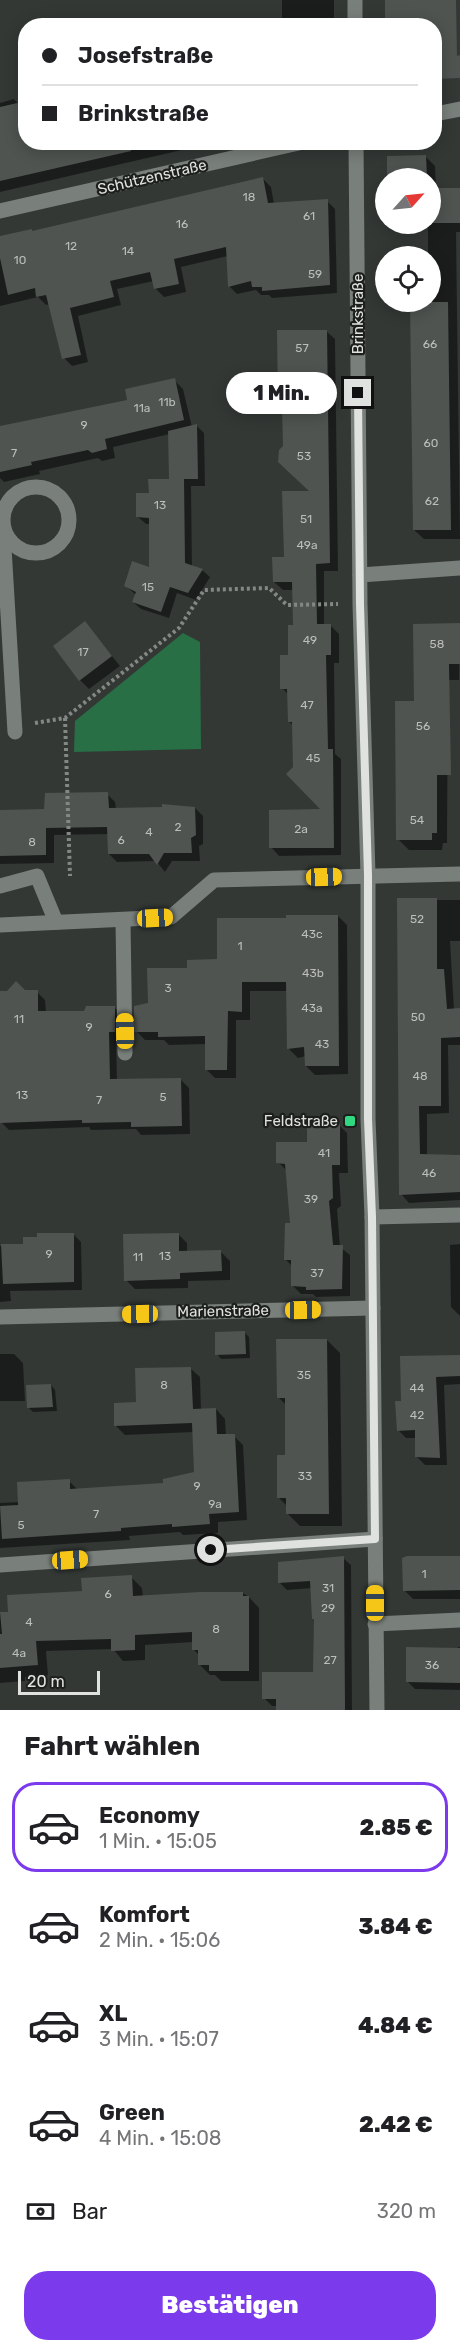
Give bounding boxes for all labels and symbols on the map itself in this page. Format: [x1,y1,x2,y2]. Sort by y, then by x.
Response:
street label: Schützenstraße [96,156,208,198]
north arrow [375,168,441,234]
house number: 18 [243,190,255,204]
house number: 61 [303,209,315,223]
house number: 16 [176,217,188,231]
house number: 12 [65,239,77,253]
house number: 14 [122,244,135,258]
house number: 10 [14,253,26,267]
house number: 59 [308,267,322,281]
street label: Brinkstraße [349,274,367,354]
house number: 66 [423,337,437,351]
house number: 57 [295,341,309,355]
callout: 1 Min. [226,372,337,414]
route end [344,379,371,406]
house number: 11b [158,395,176,409]
house number: 11a [134,401,150,415]
house number: 9 [80,418,88,432]
house number: 60 [424,436,438,450]
house number: 7 [11,446,17,460]
house number: 53 [297,449,311,463]
house number: 62 [425,494,439,508]
house number: 13 [154,498,166,512]
house number: 51 [300,512,312,526]
house number: 49a [296,538,318,552]
house number: 15 [142,580,154,594]
house number: 49 [303,633,317,647]
house number: 58 [430,637,444,651]
house number: 17 [77,645,89,659]
house number: 47 [300,698,314,712]
house number: 56 [416,719,430,733]
house number: 45 [306,751,320,765]
house number: 54 [410,813,425,827]
house number: 2 [174,820,182,834]
house number: 2a [294,822,308,836]
house number: 4 [145,825,153,839]
house number: 6 [117,833,125,847]
house number: 8 [28,835,36,849]
car [306,867,342,887]
car [137,908,173,928]
house number: 52 [410,912,424,926]
house number: 43c [301,927,323,941]
house number: 1 [237,939,243,953]
house number: 43b [302,966,324,980]
house number: 3 [164,981,172,995]
house number: 43a [301,1001,323,1015]
house number: 50 [411,1010,425,1024]
house number: 11 [14,1012,24,1026]
car [116,1013,134,1049]
house number: 9 [85,1020,93,1034]
house number: 43 [315,1037,329,1051]
house number: 48 [412,1069,428,1083]
house number: 13 [16,1088,28,1102]
house number: 5 [159,1090,167,1104]
house number: 7 [96,1093,102,1107]
place label: Feldstraße [264,1112,338,1130]
marker: Feldstraße [343,1114,357,1128]
house number: 41 [318,1146,330,1160]
house number: 46 [422,1166,436,1180]
house number: 39 [304,1192,318,1206]
house number: 9 [45,1247,53,1261]
house number: 13 [159,1249,171,1263]
house number: 11 [133,1250,143,1264]
house number: 37 [310,1266,324,1280]
street label: Marienstraße [177,1301,269,1321]
car [285,1301,321,1319]
car [122,1305,158,1323]
house number: 35 [297,1368,311,1382]
house number: 8 [160,1378,168,1392]
house number: 44 [410,1381,425,1395]
house number: 42 [410,1408,424,1422]
house number: 33 [298,1469,312,1483]
house number: 9 [193,1479,201,1493]
house number: 9a [208,1497,222,1511]
house number: 7 [93,1507,99,1521]
house number: 5 [17,1518,25,1532]
route start [197,1536,224,1563]
car [51,1550,89,1570]
house number: 1 [421,1567,427,1581]
house number: 31 [322,1581,334,1595]
car [366,1585,384,1621]
house number: 6 [104,1587,112,1601]
house number: 29 [321,1601,335,1615]
house number: 4 [25,1615,33,1629]
house number: 8 [212,1622,220,1636]
house number: 4a [12,1646,26,1660]
house number: 27 [323,1653,337,1667]
house number: 36 [425,1658,439,1672]
scale bar [18,1668,100,1696]

